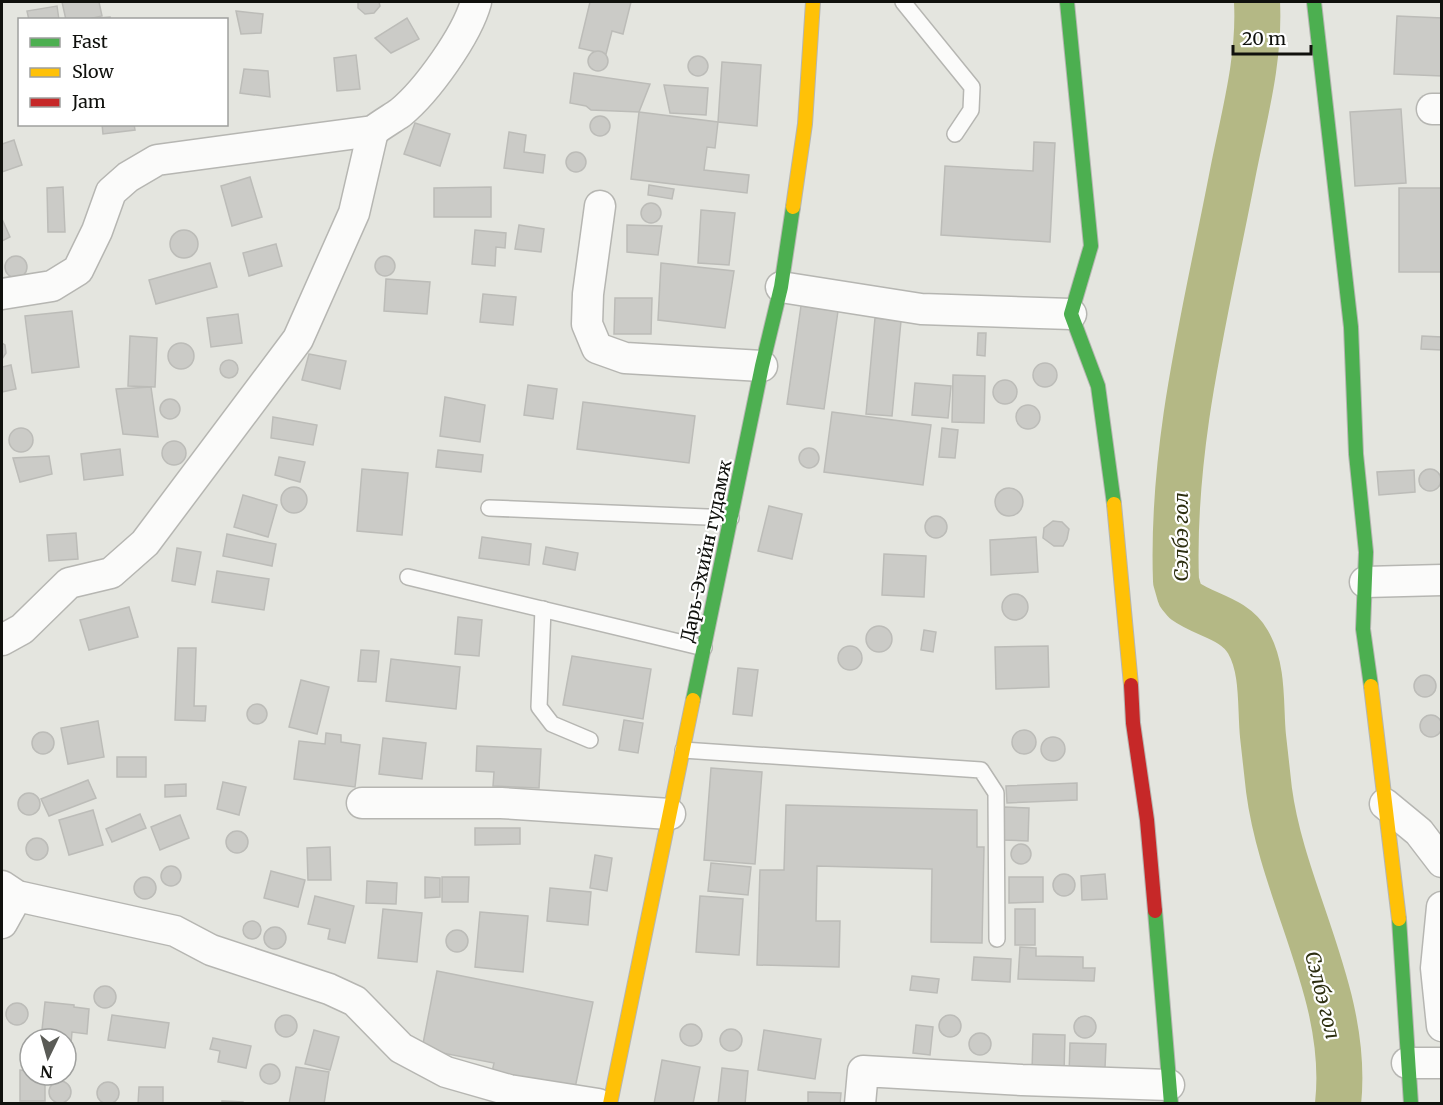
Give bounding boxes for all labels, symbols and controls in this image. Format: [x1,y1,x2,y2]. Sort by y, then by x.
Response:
legend [18,18,228,126]
scale bar [1233,18,1311,56]
text: 20 m [1242,27,1286,50]
text: Fast [72,30,108,53]
text: Slow [72,60,115,83]
text: Jam [71,90,106,113]
street label: Дарь-Эхийн гудамж [675,457,737,644]
water label: Сэлбэ гол [1168,492,1193,582]
water label: Сэлбэ гол [1300,948,1346,1042]
north arrow [18,1027,78,1087]
text: N [39,1061,54,1082]

